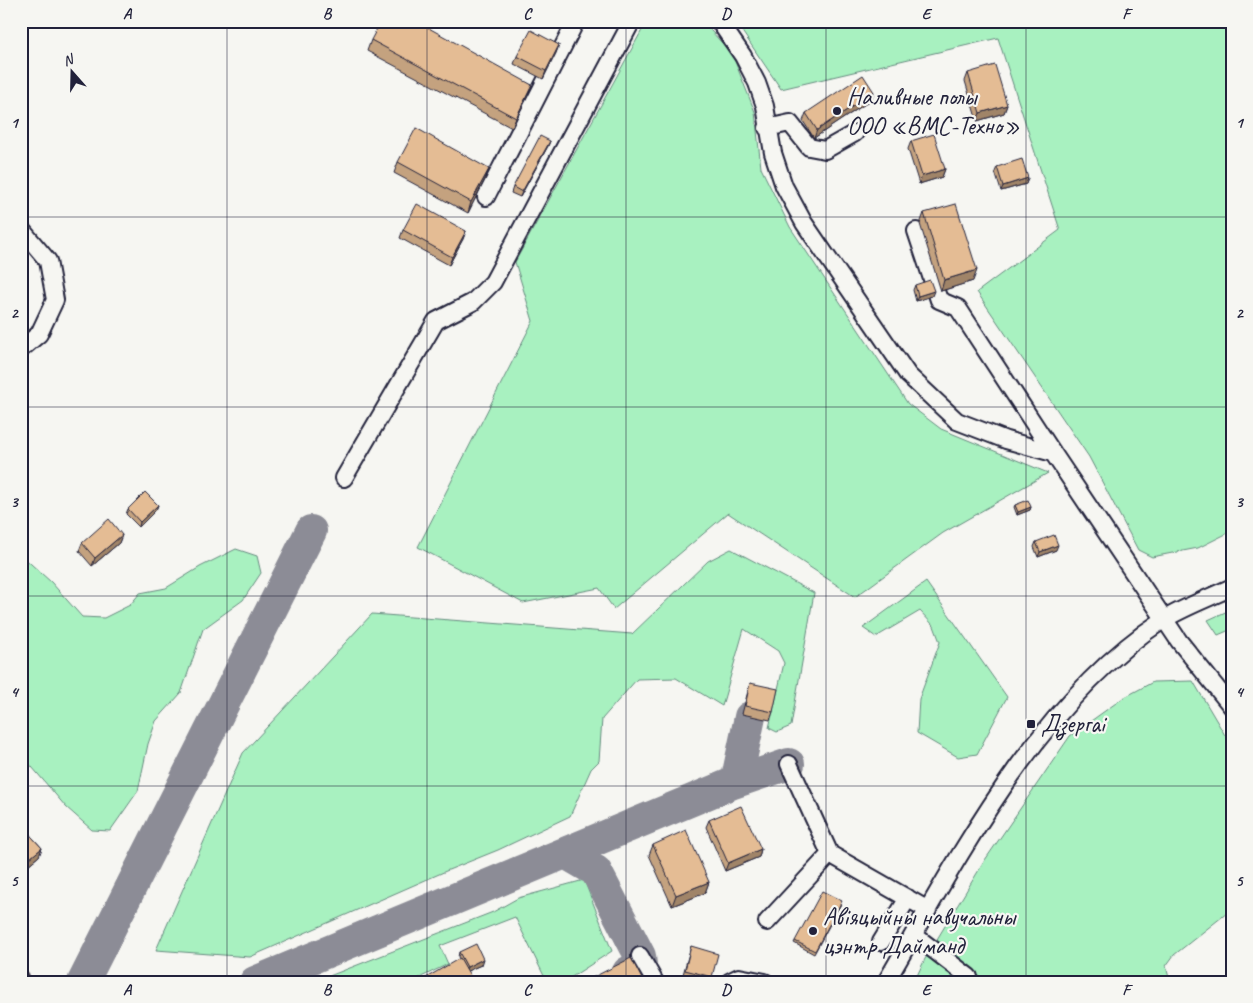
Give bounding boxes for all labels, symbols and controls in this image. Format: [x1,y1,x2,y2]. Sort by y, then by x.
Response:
text: A [123,4,133,24]
text: B [323,4,333,24]
text: C [523,4,533,24]
text: D [721,4,732,24]
text: E [922,4,933,24]
text: F [1122,4,1133,24]
north arrow [48,48,98,98]
text: N [61,50,77,70]
place label: Наливные полы ООО «ВМС-Техно» [847,81,1020,142]
marker: Наливные полы ООО «ВМС-Техно» [831,105,843,117]
text: 1 [10,113,19,133]
text: 1 [1235,113,1244,133]
text: 2 [10,303,19,323]
text: 2 [1235,303,1244,323]
text: 3 [10,492,19,512]
text: 3 [1235,492,1244,512]
text: 4 [10,682,19,702]
text: 4 [1235,682,1244,702]
place label: Дзергаі [1041,708,1108,741]
marker: Дзергаі [1025,718,1037,730]
text: 5 [11,871,20,891]
text: 5 [1236,871,1245,891]
place label: Авіяцыйны навучальны цэнтр Дайманд [823,901,1017,962]
marker: Авіяцыйны навучальны цэнтр Дайманд [807,925,819,937]
text: A [123,980,133,1000]
text: B [323,980,333,1000]
text: C [523,980,533,1000]
text: D [721,980,732,1000]
text: E [922,980,933,1000]
text: F [1122,980,1133,1000]

